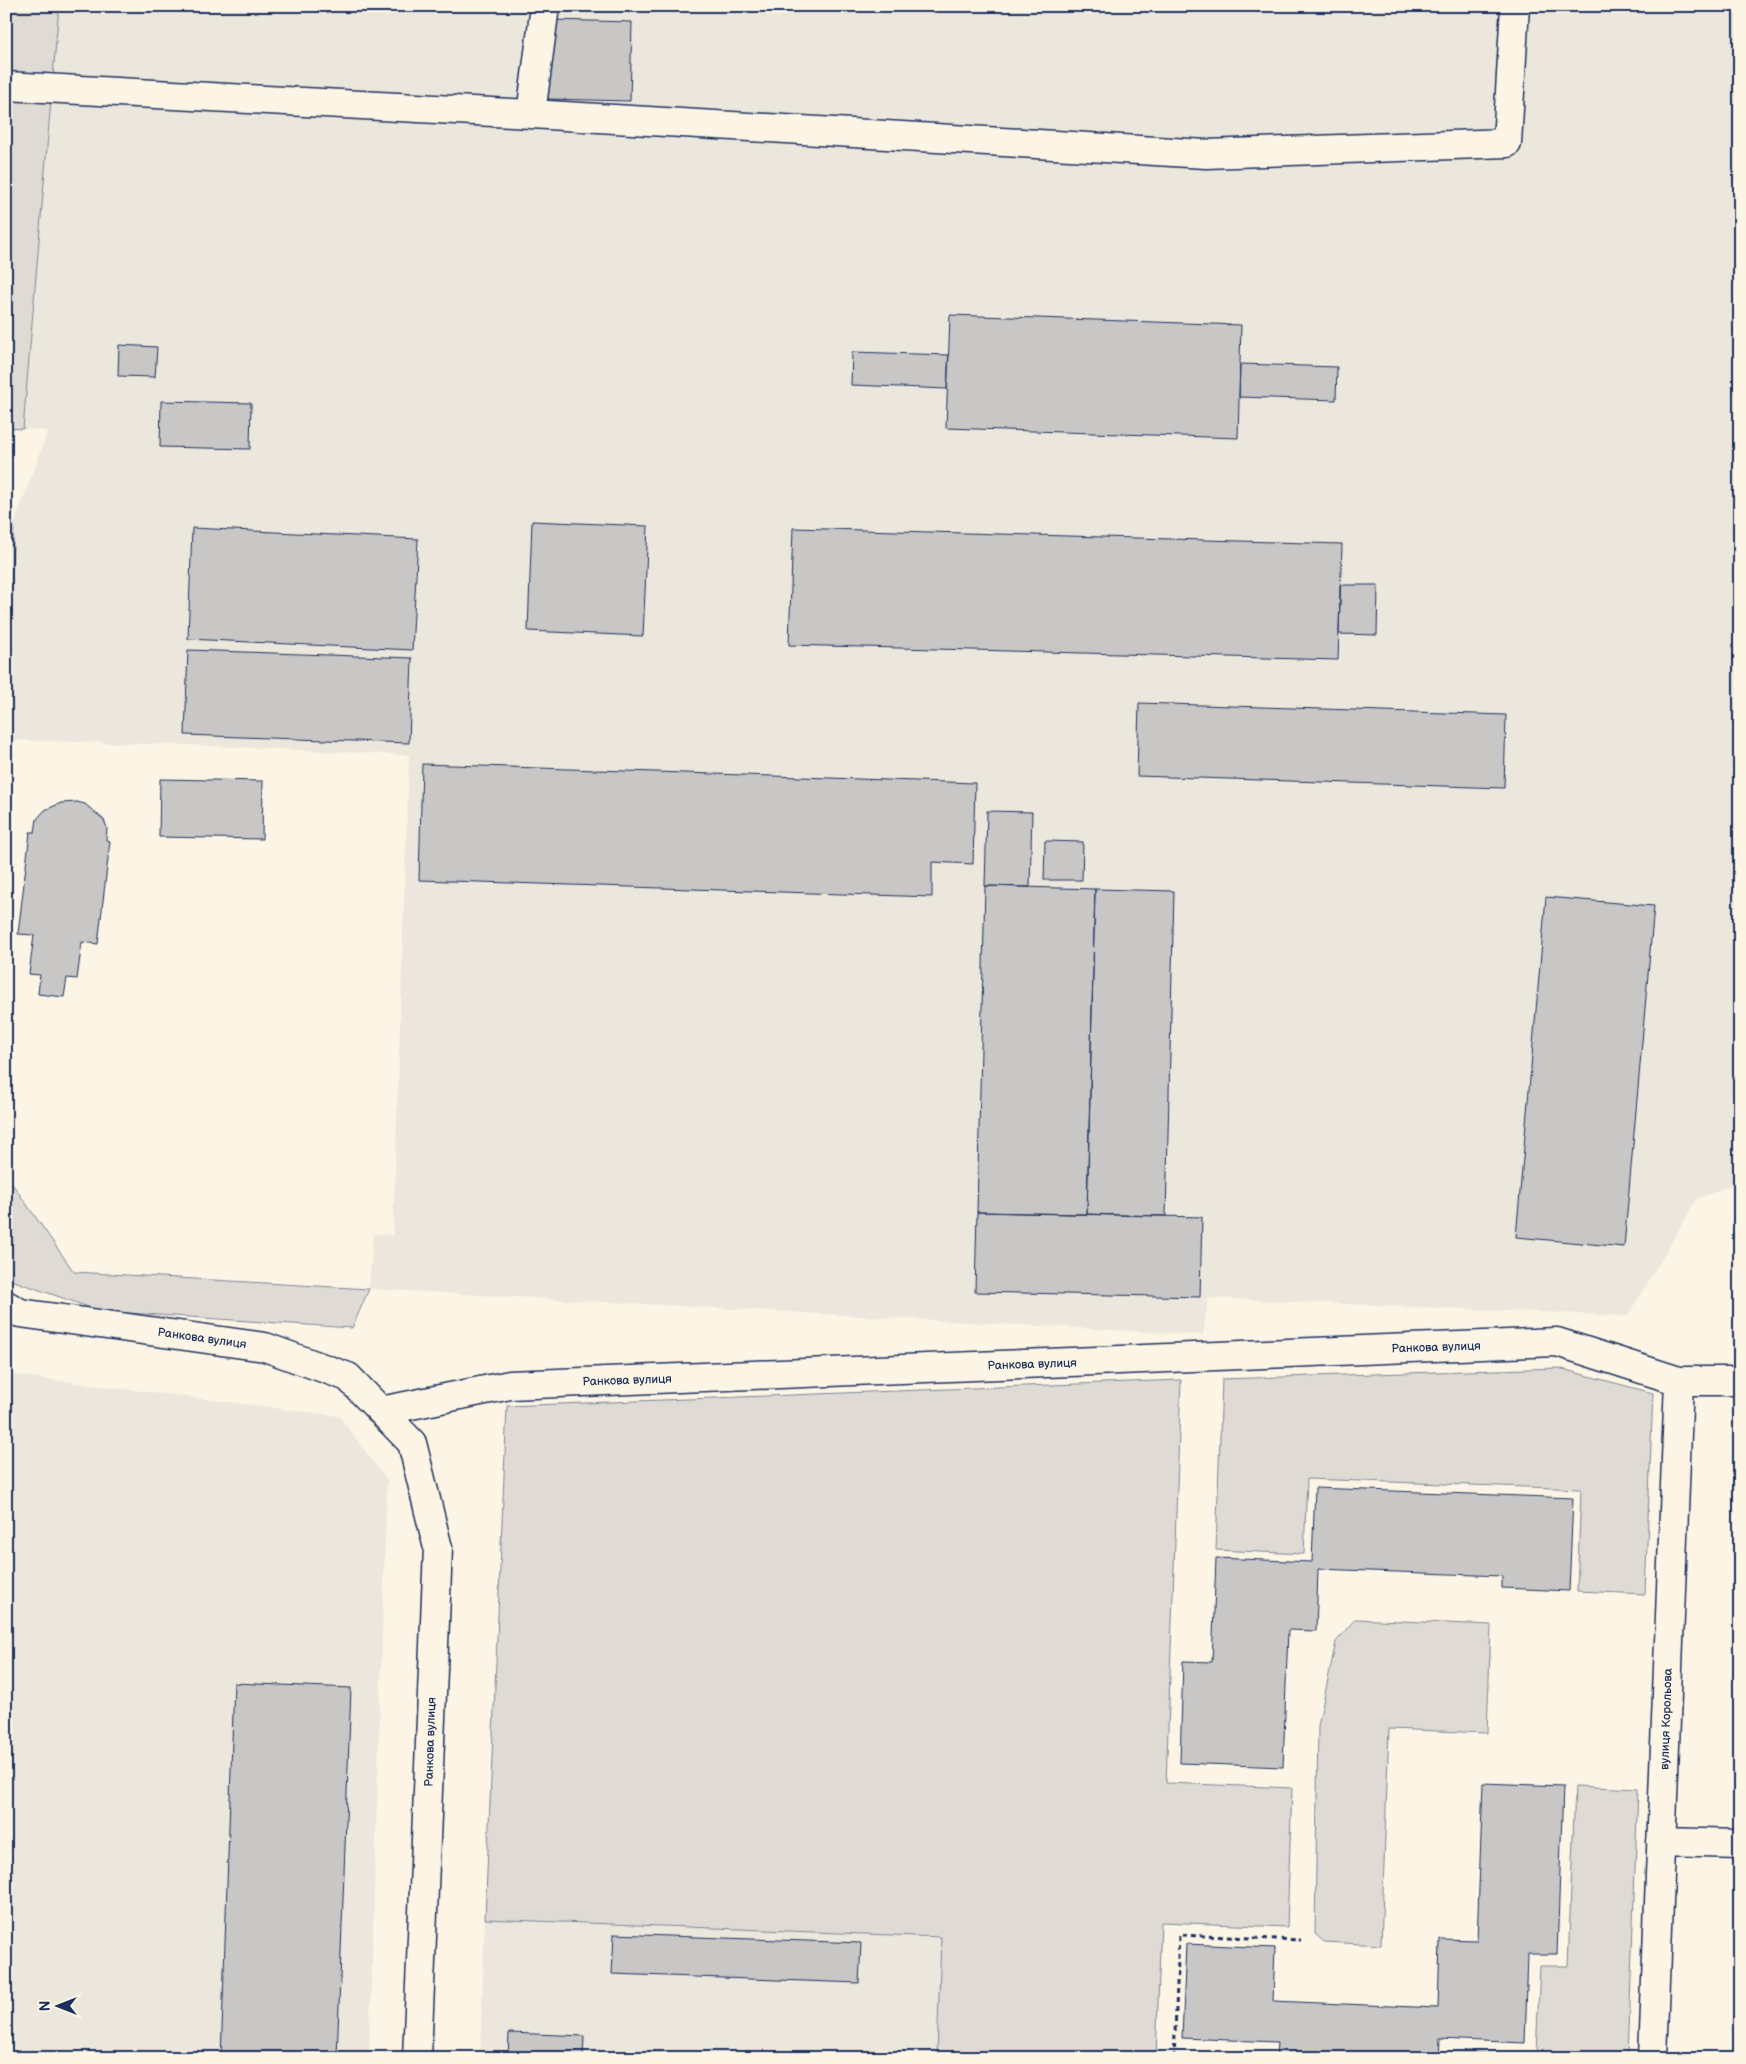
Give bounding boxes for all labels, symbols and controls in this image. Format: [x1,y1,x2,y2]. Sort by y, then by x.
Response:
street label: Ранкова вулиця [157,1325,248,1352]
street label: Ранкова вулиця [1391,1338,1481,1357]
street label: Ранкова вулиця [987,1355,1077,1374]
street label: Ранкова вулиця [582,1371,672,1390]
street label: вулиця Корольова [1657,1668,1676,1770]
street label: Ранкова вулиця [421,1697,440,1787]
north arrow [32,1982,82,2032]
text: N [37,2001,54,2011]

